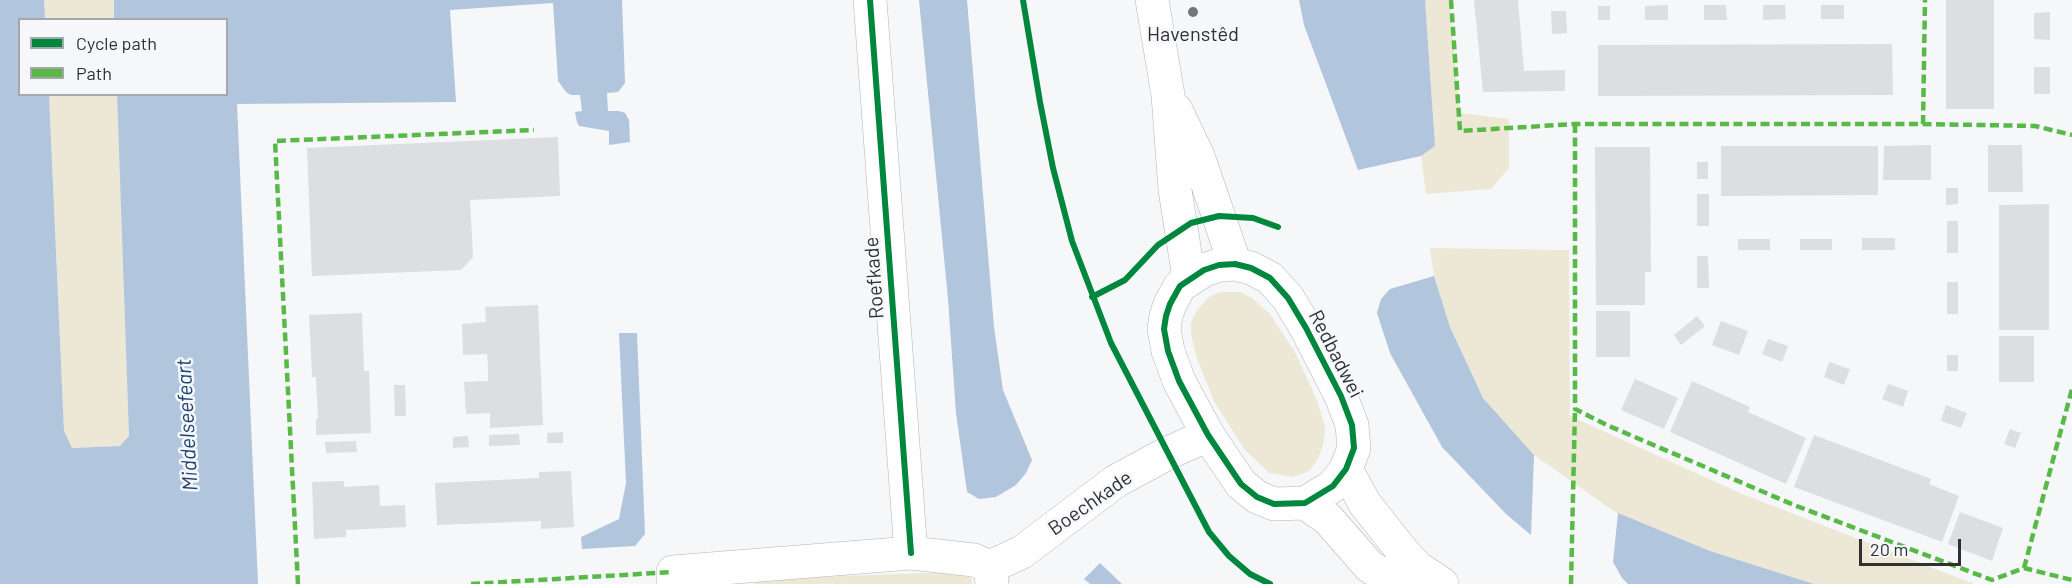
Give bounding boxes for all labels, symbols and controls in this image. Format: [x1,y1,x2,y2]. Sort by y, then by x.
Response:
marker: Havenstêd [1186,5,1200,19]
legend [18,18,228,96]
place label: Havenstêd [1147,22,1239,46]
text: Cycle path [76,32,157,54]
text: Path [76,62,112,84]
street label: Roefkade [859,236,889,320]
street label: Redbadwei [1304,306,1368,402]
water label: Middelseefeart [171,358,203,492]
street label: Boechkade [1043,465,1137,541]
scale bar [1862,527,1964,565]
text: 20 m [1870,538,1908,560]

